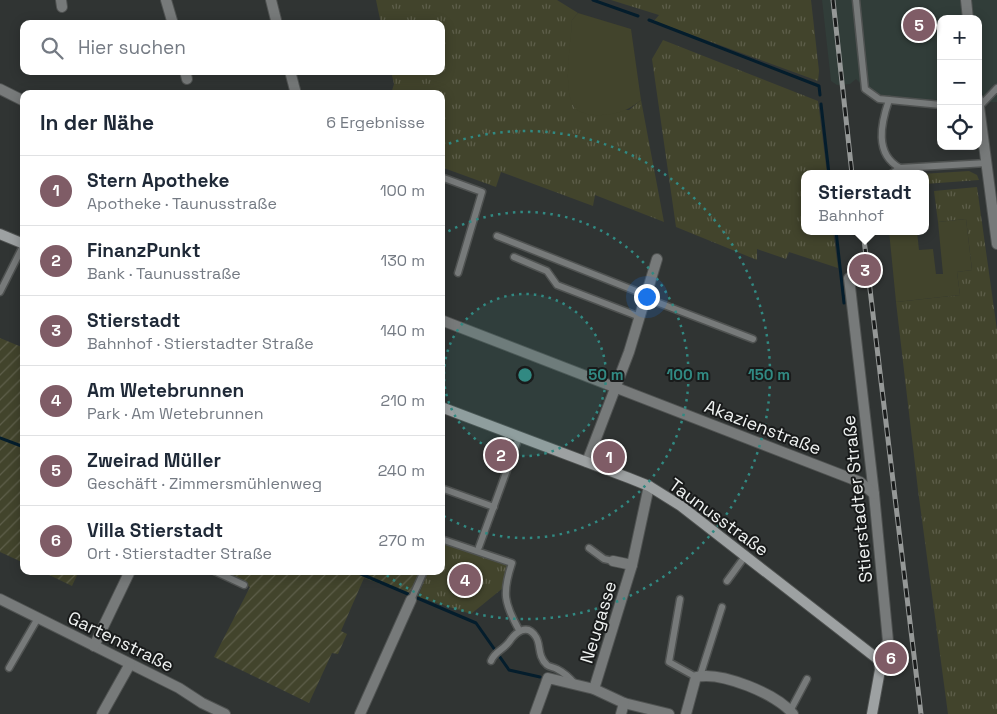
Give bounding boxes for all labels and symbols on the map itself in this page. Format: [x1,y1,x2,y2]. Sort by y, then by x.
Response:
pin: 5 [903,6,935,44]
pin: 3 [849,251,881,289]
your location [634,284,660,310]
text: 50 m [588,365,624,384]
text: 100 m [667,365,709,384]
text: 150 m [748,365,790,384]
centre of rings [516,366,534,384]
street label: Akazienstraße [701,394,825,460]
street label: Stierstadter Straße [837,414,877,584]
pin: 2 [485,436,517,474]
pin: 1 [593,438,625,476]
street label: Taunusstraße [665,473,773,561]
pin: 4 [449,561,481,599]
street label: Neugasse [575,578,621,666]
street label: Gartenstraße [64,605,178,677]
pin: 6 [875,639,907,677]

